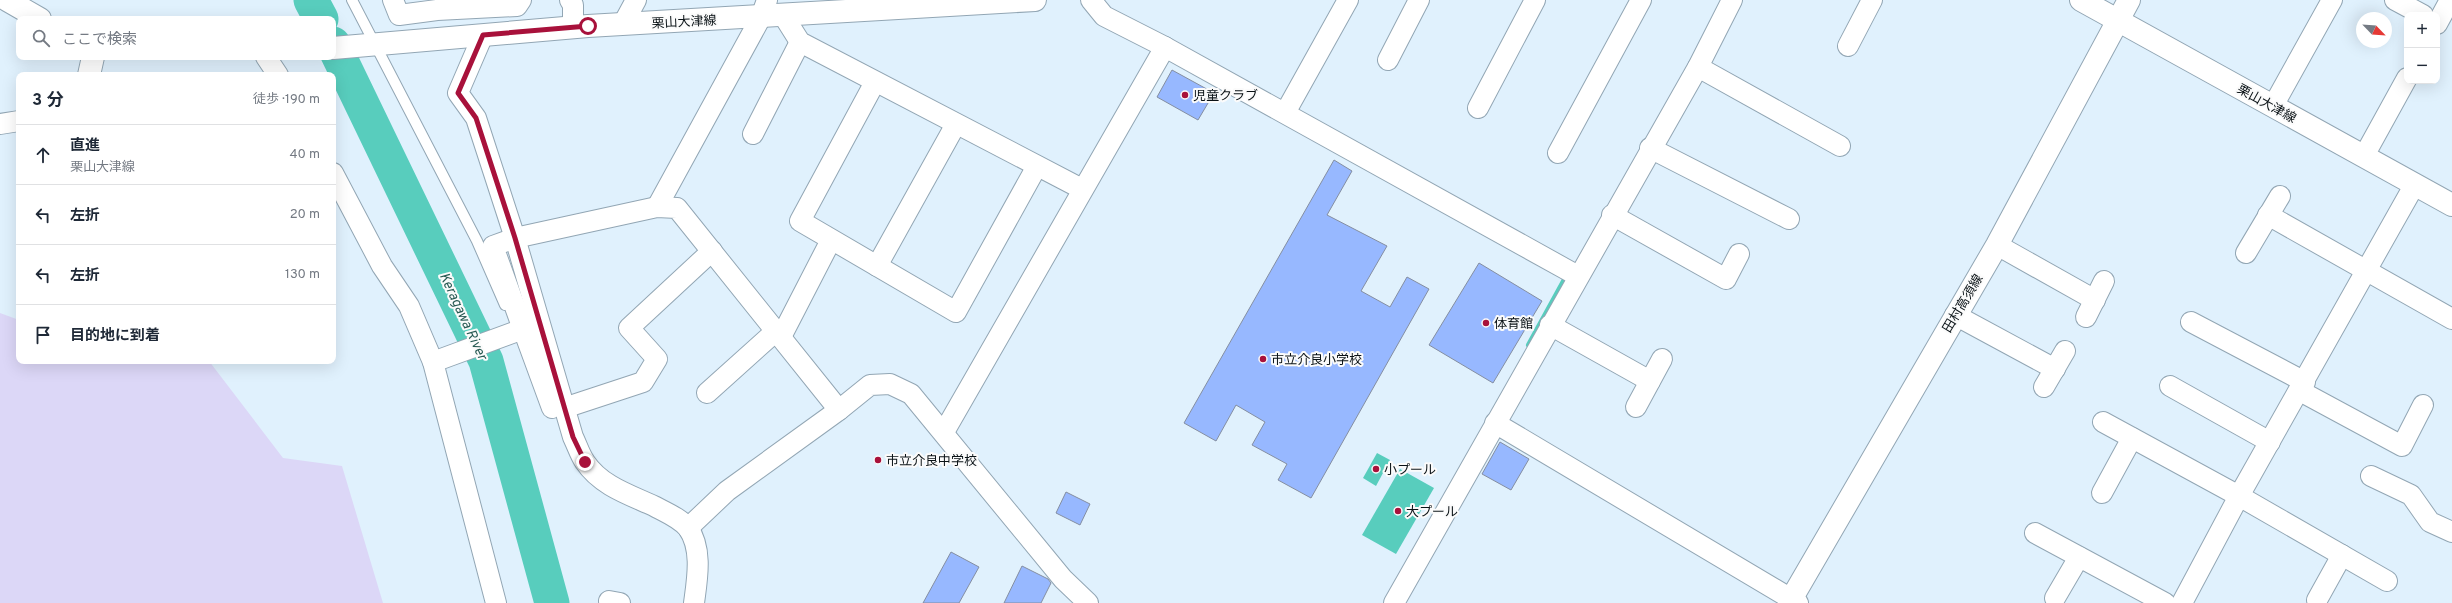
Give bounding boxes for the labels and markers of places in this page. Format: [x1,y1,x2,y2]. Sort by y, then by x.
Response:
place label: 児童クラブ [1193,88,1258,105]
marker: 児童クラブ [1180,90,1190,100]
place label: 体育館 [1494,317,1533,333]
marker: 体育館 [1481,318,1491,328]
place label: 市立介良小学校 [1271,352,1362,369]
marker: 市立介良小学校 [1258,354,1268,364]
place label: 市立介良中学校 [886,453,977,470]
marker: 市立介良中学校 [873,455,883,465]
place label: 小プール [1384,463,1436,479]
marker: 小プール [1371,464,1381,474]
place label: 大プール [1406,505,1458,521]
marker: 大プール [1393,506,1403,516]

